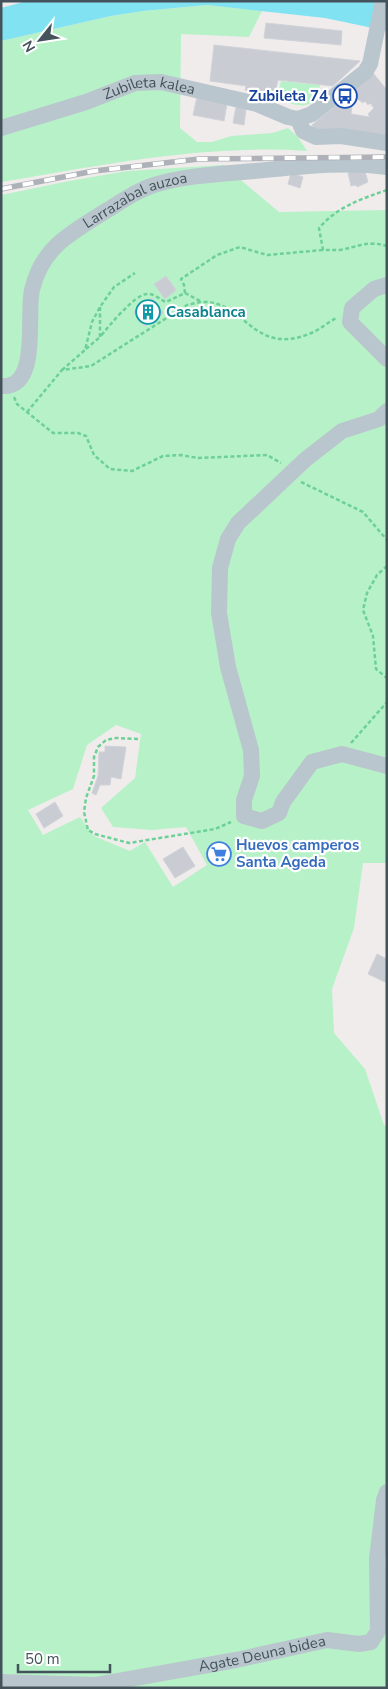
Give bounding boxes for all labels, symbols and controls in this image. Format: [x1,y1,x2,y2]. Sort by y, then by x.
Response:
north arrow [15,15,65,65]
text: N [18,37,40,56]
street label: Zubileta kalea [100,72,197,105]
bus stop icon: Zubileta 74 [332,83,358,109]
place label: Zubileta 74 [249,86,328,106]
street label: Larrazabal auzoa [79,168,189,233]
building icon: Casablanca [135,299,161,325]
place label: Casablanca [166,302,246,322]
place label: Huevos camperos Santa Ageda [236,835,359,872]
supermarket icon: Huevos camperos Santa Ageda [206,841,232,867]
street label: Agate Deuna bidea [197,1631,327,1677]
scale bar [18,1642,110,1674]
text: 50 m [25,1649,60,1669]

